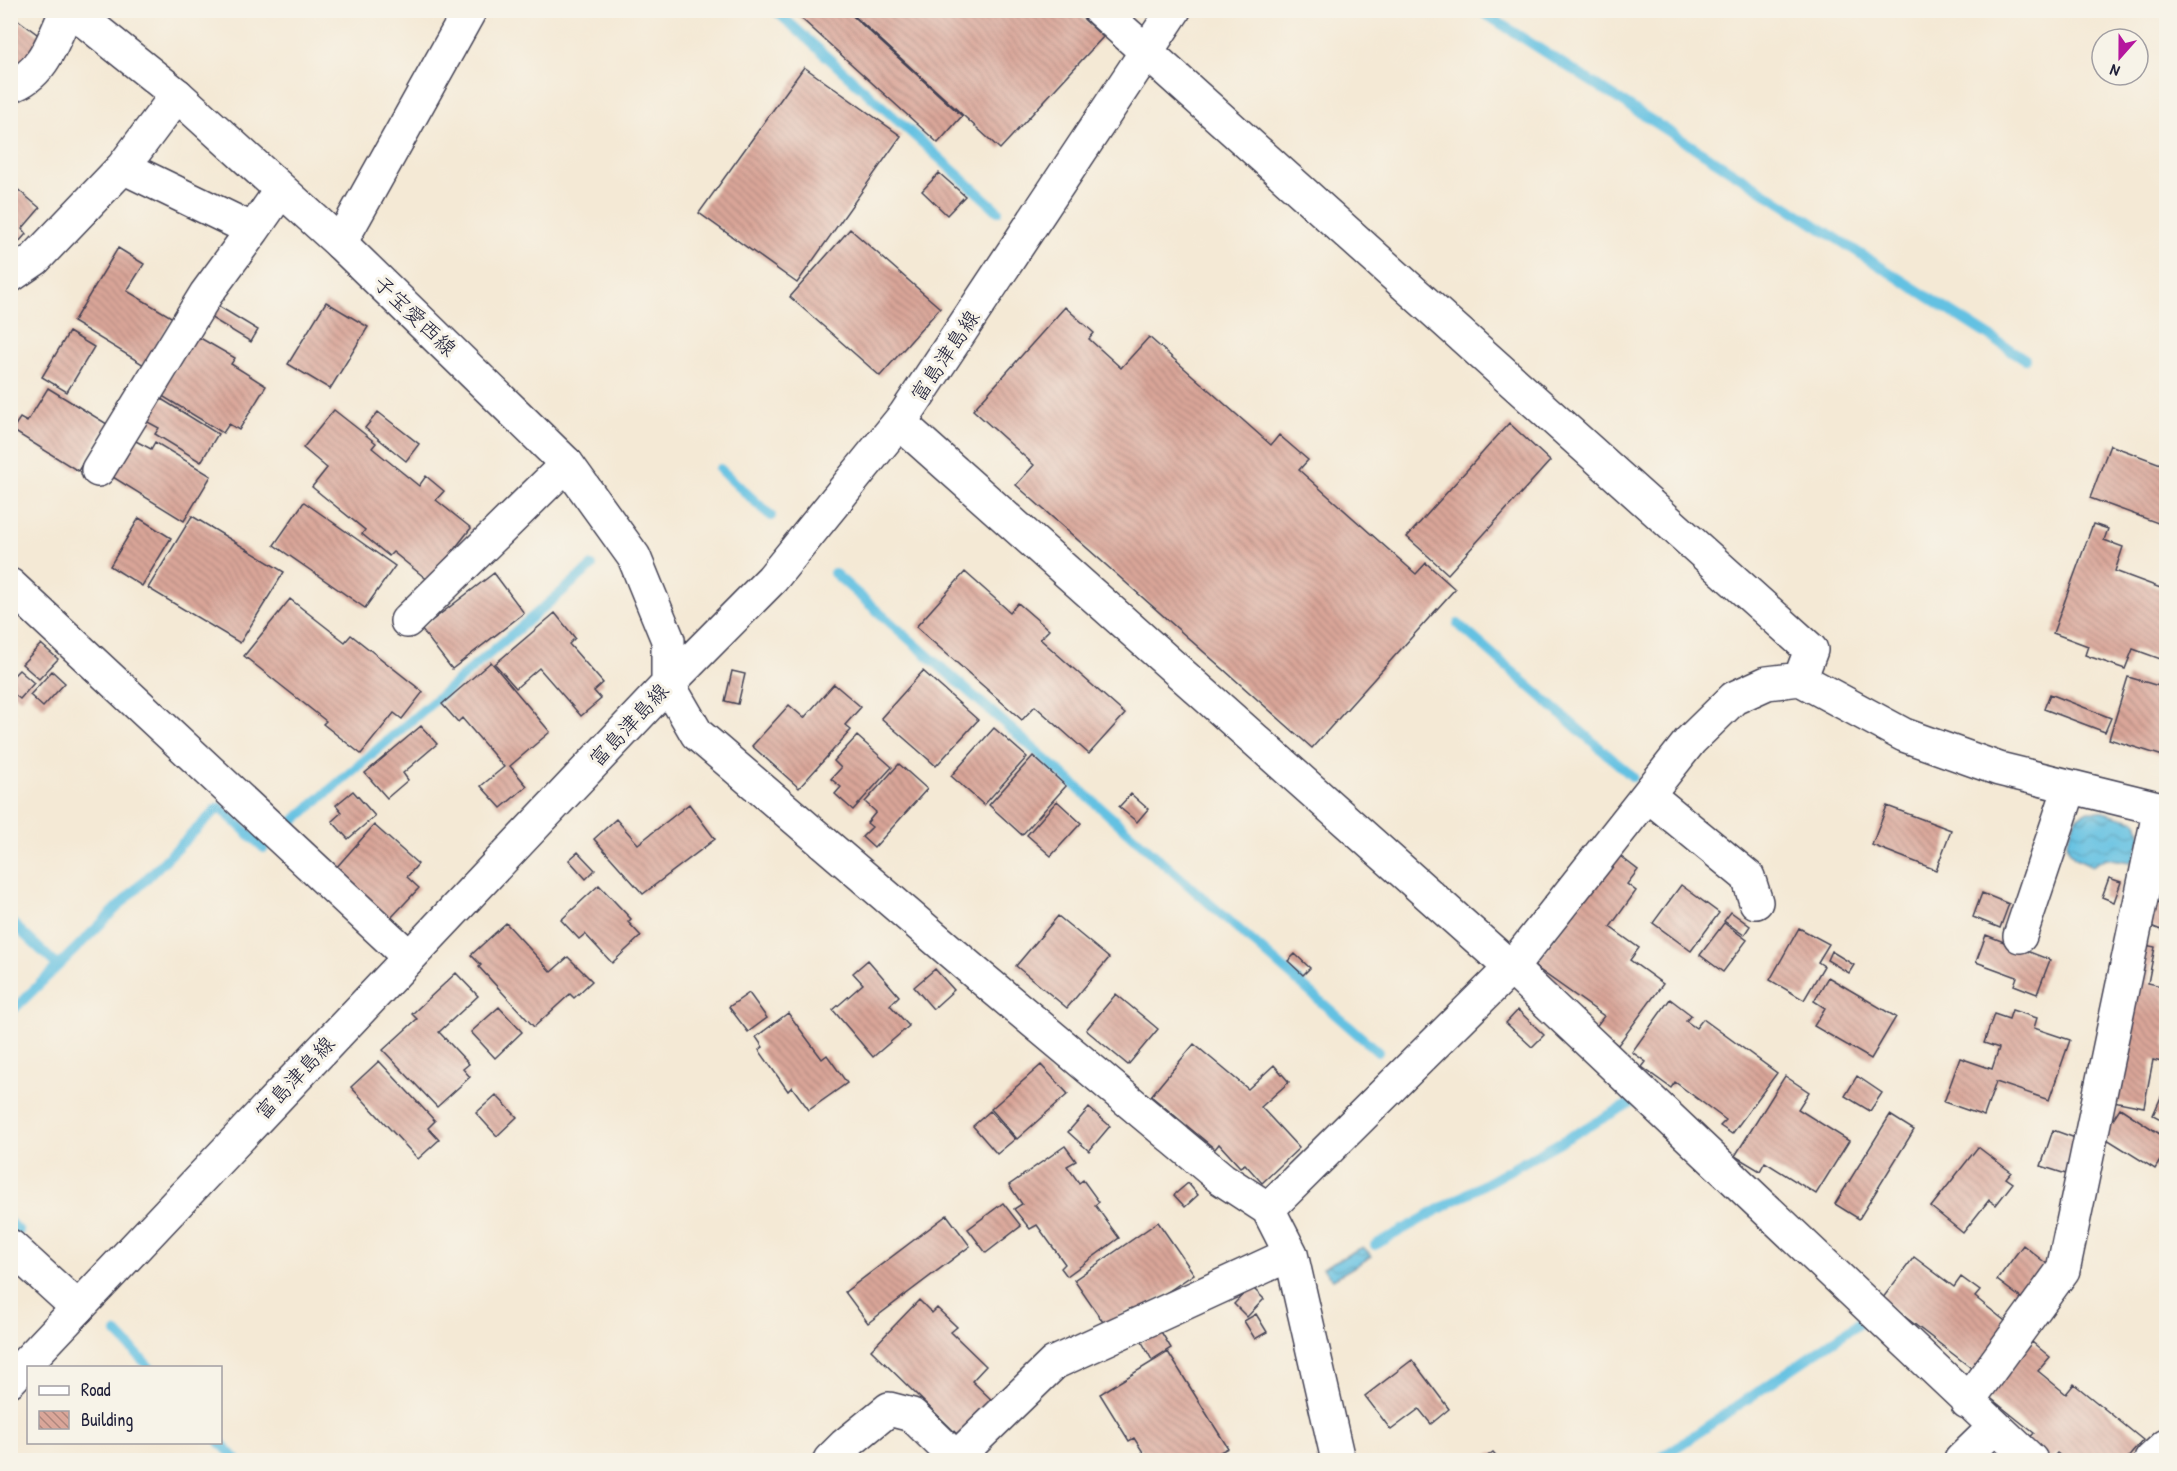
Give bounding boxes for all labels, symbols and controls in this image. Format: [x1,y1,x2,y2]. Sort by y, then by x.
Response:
north arrow [2090,27,2150,87]
text: N [2106,59,2123,83]
street label: 子宝愛西線 [368,269,463,363]
street label: 富島津島線 [903,304,986,407]
street label: 富島津島線 [582,676,675,773]
street label: 富島津島線 [248,1029,341,1126]
legend [27,1366,222,1444]
text: Road [81,1377,111,1402]
text: Building [81,1407,133,1432]

